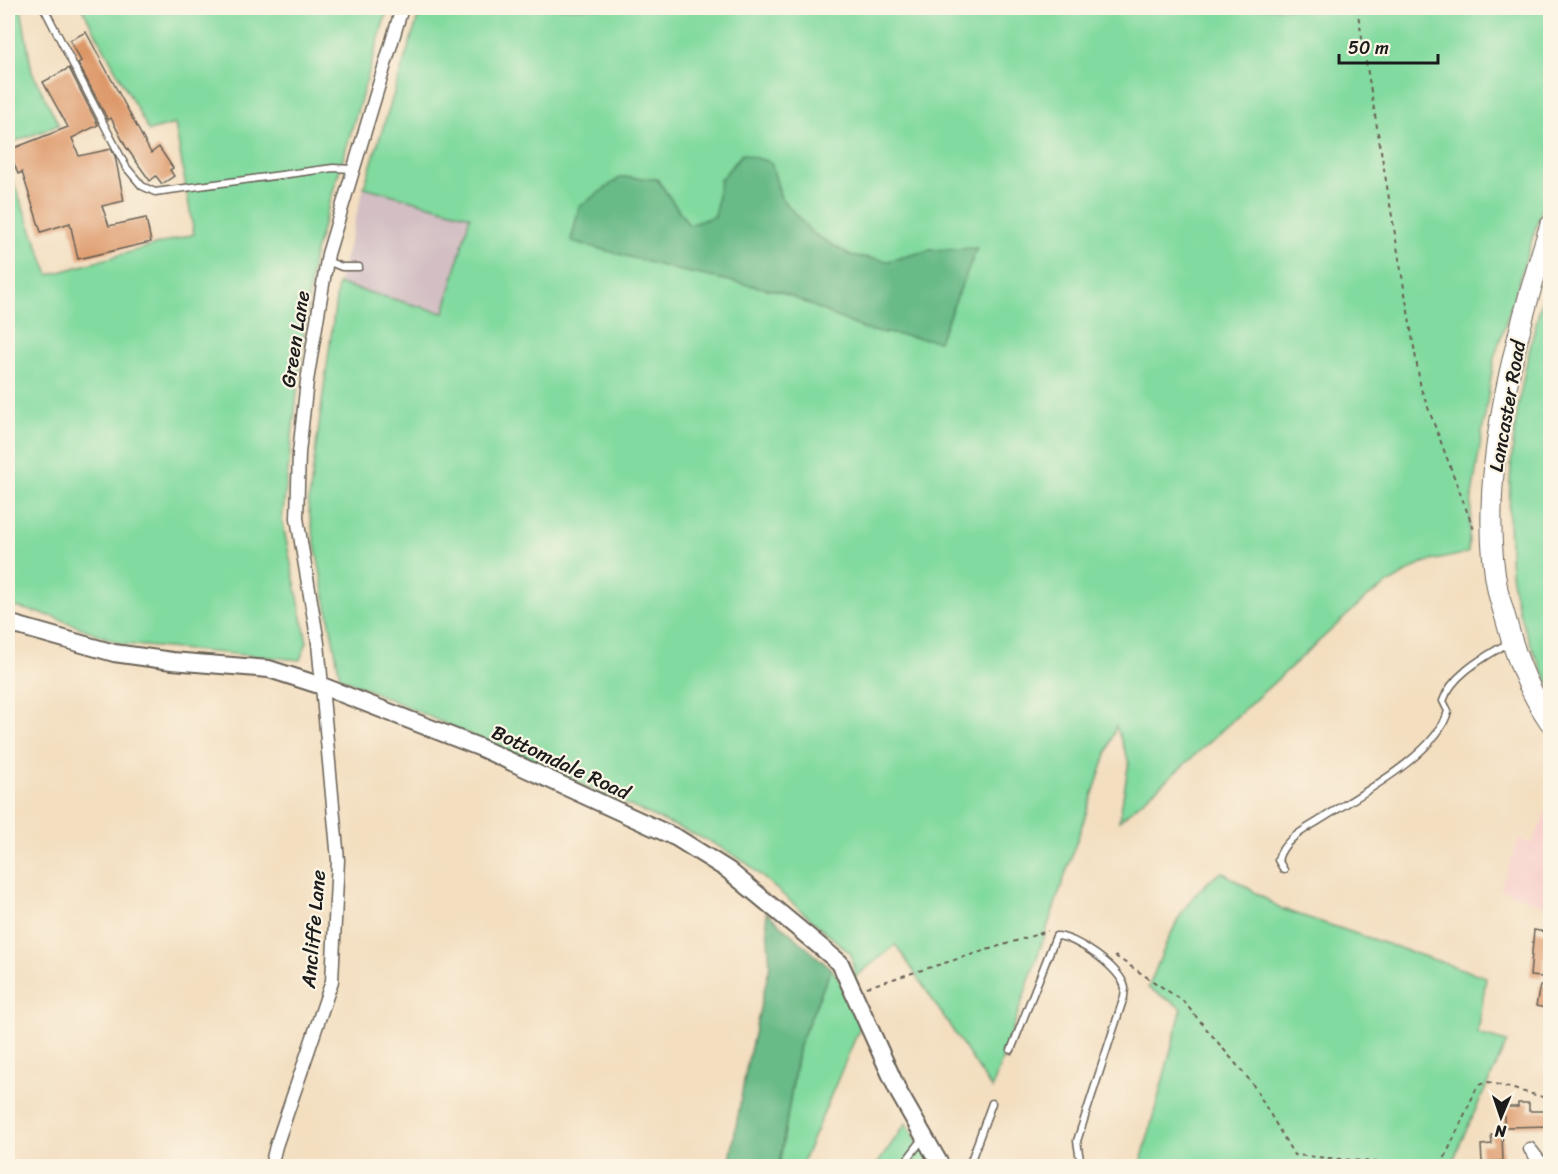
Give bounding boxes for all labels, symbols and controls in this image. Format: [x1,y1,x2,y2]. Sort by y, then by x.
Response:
scale bar [1339,27,1438,65]
text: 50 m [1348,32,1389,64]
street label: Green Lane [271,288,320,390]
street label: Lancaster Road [1479,336,1537,475]
street label: Bottomdale Road [486,715,637,811]
street label: Ancliffe Lane [291,868,336,991]
north arrow [1471,1087,1531,1147]
text: N [1494,1117,1508,1146]

